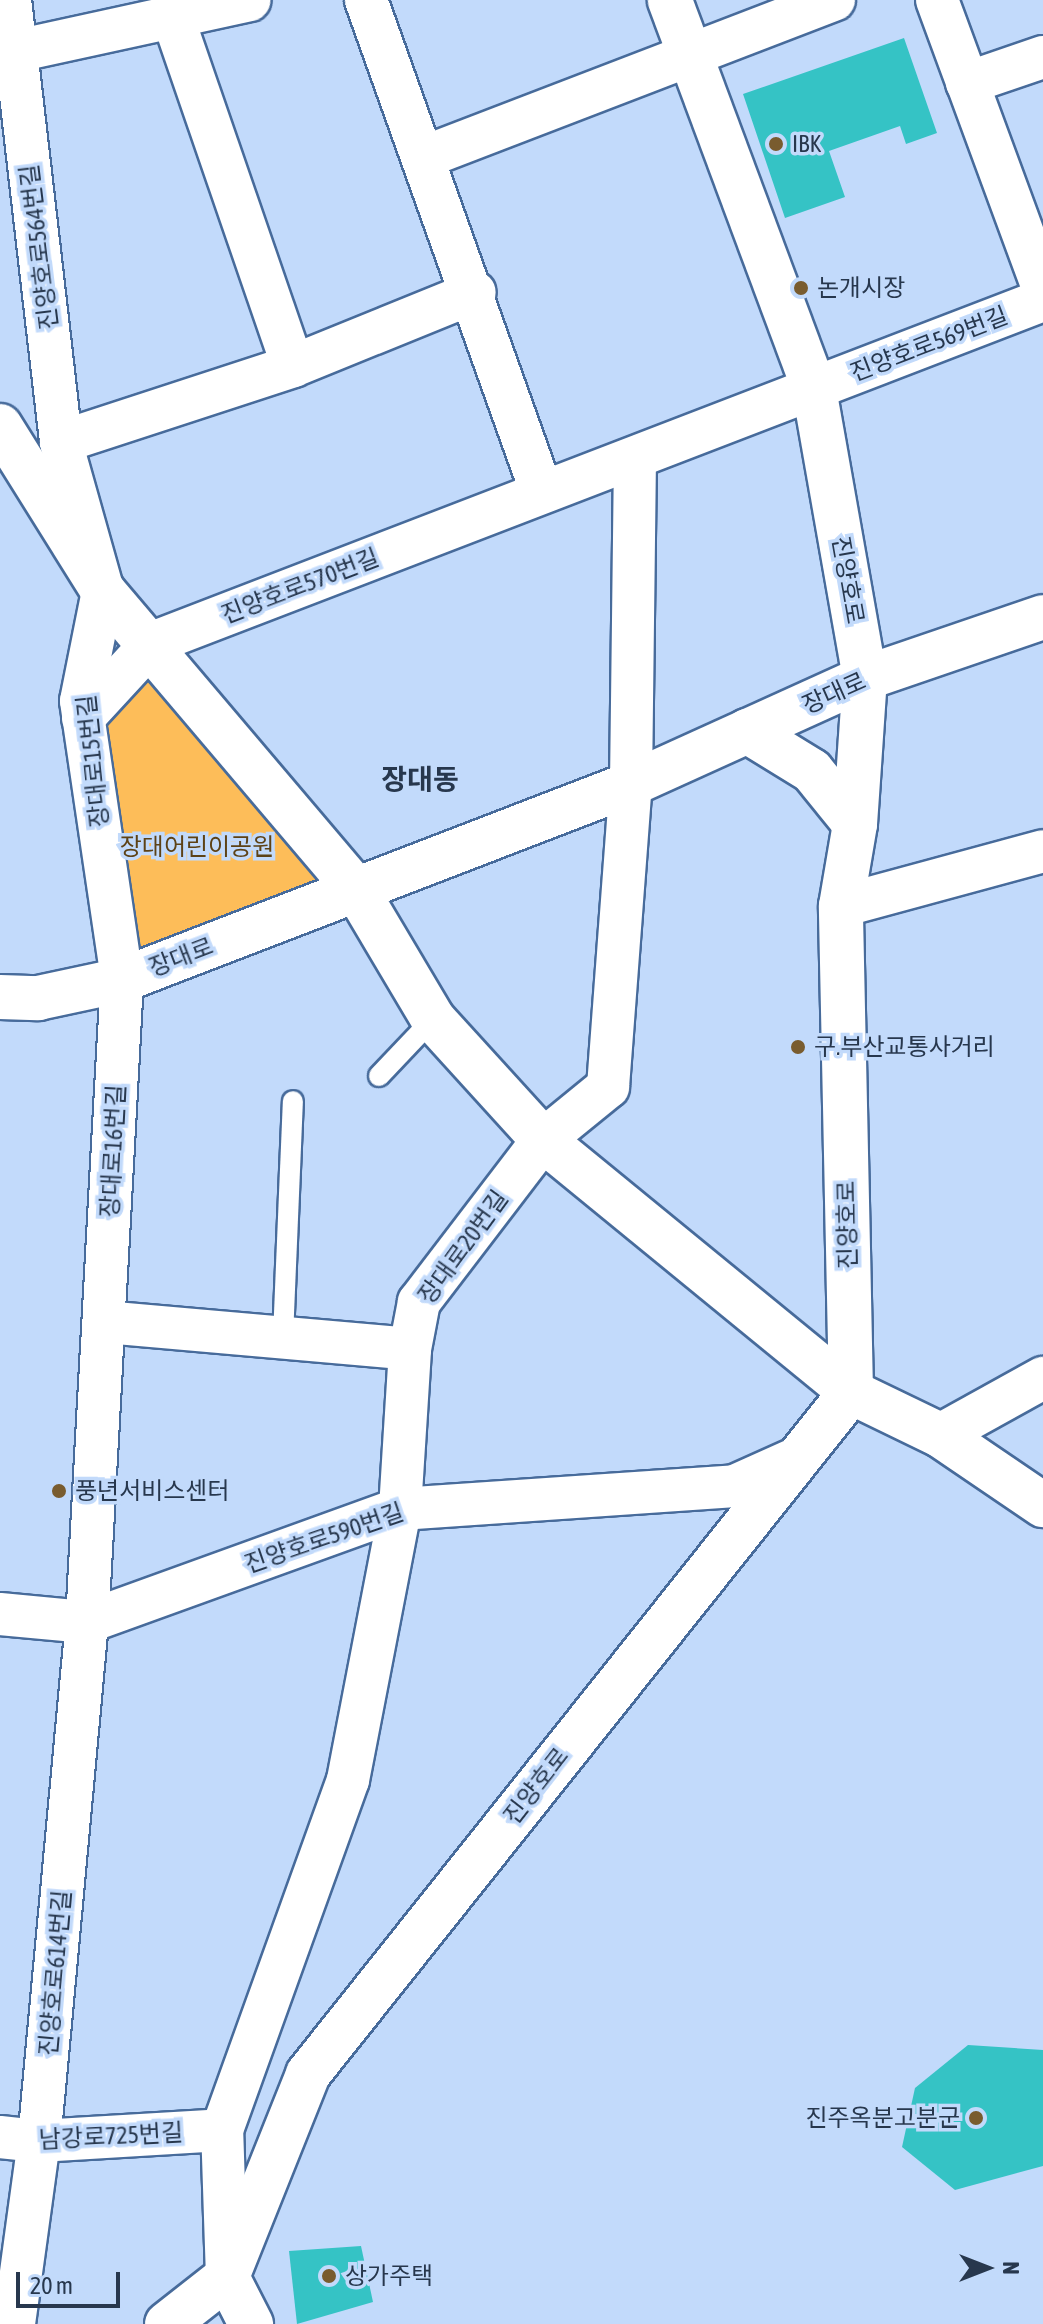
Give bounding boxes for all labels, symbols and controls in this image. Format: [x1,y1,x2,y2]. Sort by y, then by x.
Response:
place label: IBK [792,130,821,158]
marker: IBK [767,135,785,153]
street label: 진양호로564번길 [15,163,63,331]
place label: 논개시장 [817,274,905,302]
marker: 논개시장 [792,279,810,297]
street label: 진양호로569번길 [846,301,1012,387]
street label: 진양호로 [826,534,870,626]
street label: 진양호로570번길 [217,543,383,629]
street label: 장대로 [798,666,870,720]
street label: 장대로15번길 [72,693,114,829]
district label: 장대동 [381,762,459,796]
park label: 장대어린이공원 [120,833,274,861]
street label: 장대로 [145,932,217,982]
place label: 구.부산교통사거리 [814,1033,995,1061]
marker: 구.부산교통사거리 [789,1038,807,1056]
street label: 장대로16번길 [95,1084,131,1218]
street label: 진양호로 [832,1181,862,1269]
street label: 장대로20번길 [412,1185,514,1309]
place label: 풍년서비스센터 [75,1477,230,1505]
marker: 풍년서비스센터 [50,1482,68,1500]
street label: 진양호로590번길 [241,1497,407,1579]
street label: 진양호로 [497,1742,575,1830]
street label: 진양호로614번길 [33,1889,77,2057]
place label: 진주옥분고분군 [805,2104,960,2132]
marker: 진주옥분고분군 [967,2109,985,2127]
street label: 남강로725번길 [38,2118,184,2154]
north arrow [947,2228,1027,2308]
scale bar [20,2256,124,2306]
place label: 상가주택 [345,2262,433,2290]
text: N [998,2262,1024,2274]
marker: 상가주택 [320,2267,338,2285]
text: 20 m [30,2272,73,2299]

